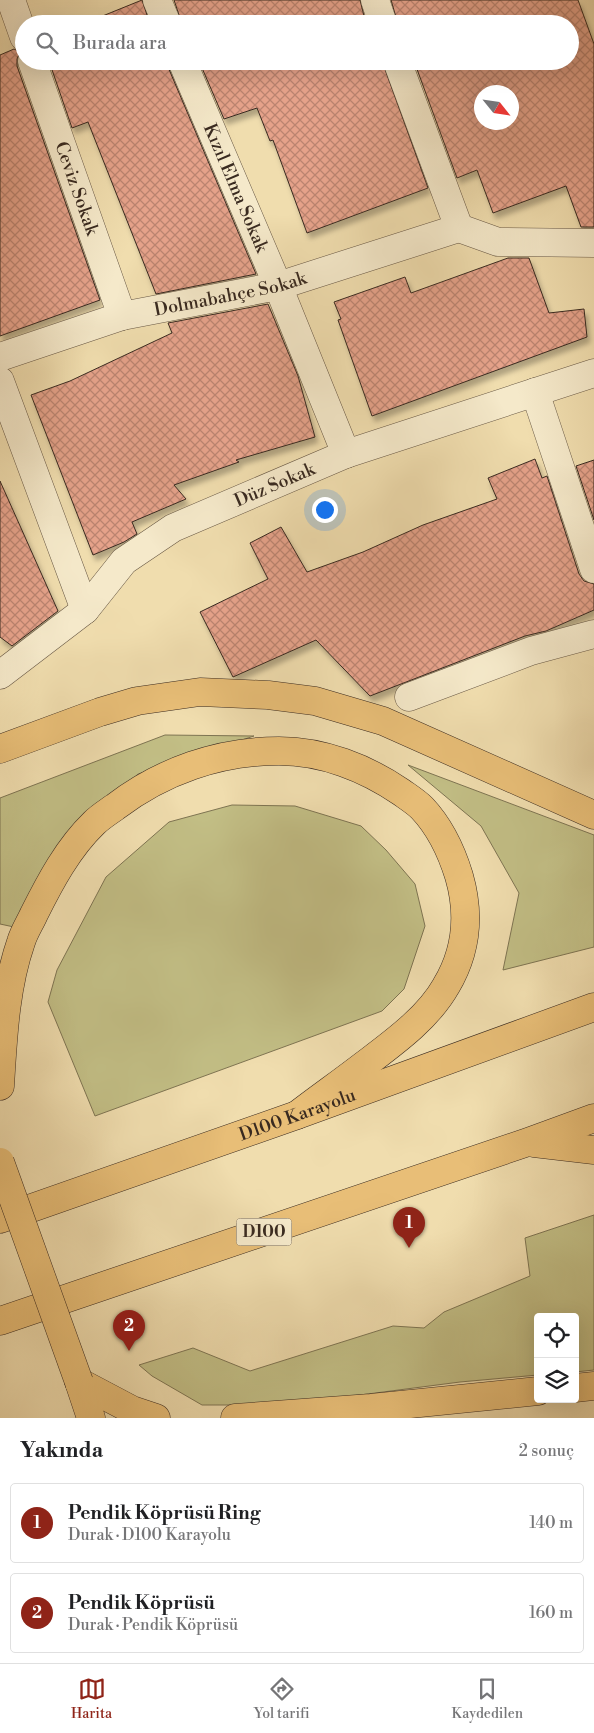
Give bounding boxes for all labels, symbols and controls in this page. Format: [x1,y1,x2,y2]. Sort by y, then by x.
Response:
search box [15,15,579,70]
icon: search [33,29,61,57]
text: Burada ara [73,31,167,55]
north arrow [474,85,519,130]
street label: Kızıl Elma Sokak [198,120,274,257]
street label: Ceviz Sokak [50,138,105,240]
street label: Dolmabahçe Sokak [152,266,311,321]
street label: Düz Sokak [231,457,320,512]
your location [312,497,338,523]
street label: D100 Karayolu [236,1083,359,1146]
pin: 1 [393,1207,425,1248]
road number: D100 [236,1218,292,1246]
pin: 2 [113,1310,145,1351]
map controls [534,1313,579,1403]
button: locate [534,1313,579,1358]
button: layers [534,1358,579,1403]
text: Yakında [20,1438,103,1464]
text: 2 sonuç [519,1441,574,1461]
text: Pendi̇k Köprüsü Ri̇ng [68,1501,260,1525]
text: 1 [33,1513,41,1533]
text: 140 m [529,1513,573,1533]
text: Durak · D100 Karayolu [68,1525,231,1545]
text: Pendik Köprüsü [68,1591,215,1615]
text: 2 [32,1603,42,1623]
text: 160 m [529,1603,573,1623]
text: Durak · Pendik Köprüsü [68,1615,238,1635]
tab: Harita [71,1675,112,1723]
tab: Yol tarifi [254,1675,310,1723]
tab: Kaydedilen [452,1675,523,1723]

